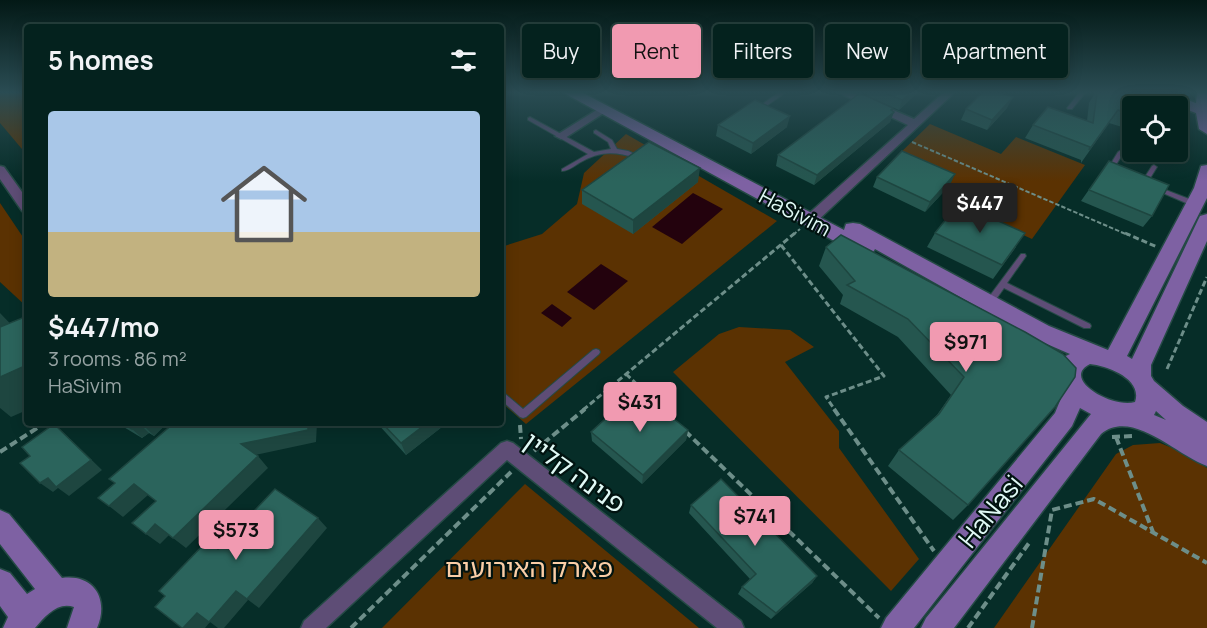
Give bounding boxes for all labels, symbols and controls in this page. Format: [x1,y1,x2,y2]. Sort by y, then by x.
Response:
chip: Buy [522,24,600,78]
chip: Rent [612,24,701,78]
chip: Filters [713,24,813,78]
chip: New [825,24,910,78]
chip: Apartment [922,24,1068,78]
text: 5 homes [48,42,154,78]
icon: filters [447,44,480,77]
map controls [1122,96,1188,162]
button: locate [1122,96,1188,162]
icon: home [210,150,318,258]
street label: HaSivim [754,181,836,243]
pin: $447 [944,183,1016,234]
text: $447 [956,189,1004,216]
text: $447/mo [48,309,159,345]
pin: $971 [930,322,1002,373]
text: $971 [944,328,988,355]
text: 3 rooms · 86 m² [48,345,187,372]
text: HaSivim [48,372,122,399]
pin: $431 [604,382,676,433]
text: $431 [617,388,663,415]
street label: פנינה קליין [517,423,633,521]
street label: HaNasi [950,467,1030,555]
pin: $741 [719,496,791,547]
text: $741 [733,502,777,529]
pin: $573 [200,510,272,561]
text: $573 [213,516,259,543]
park label: פארק האירועים [445,549,613,585]

